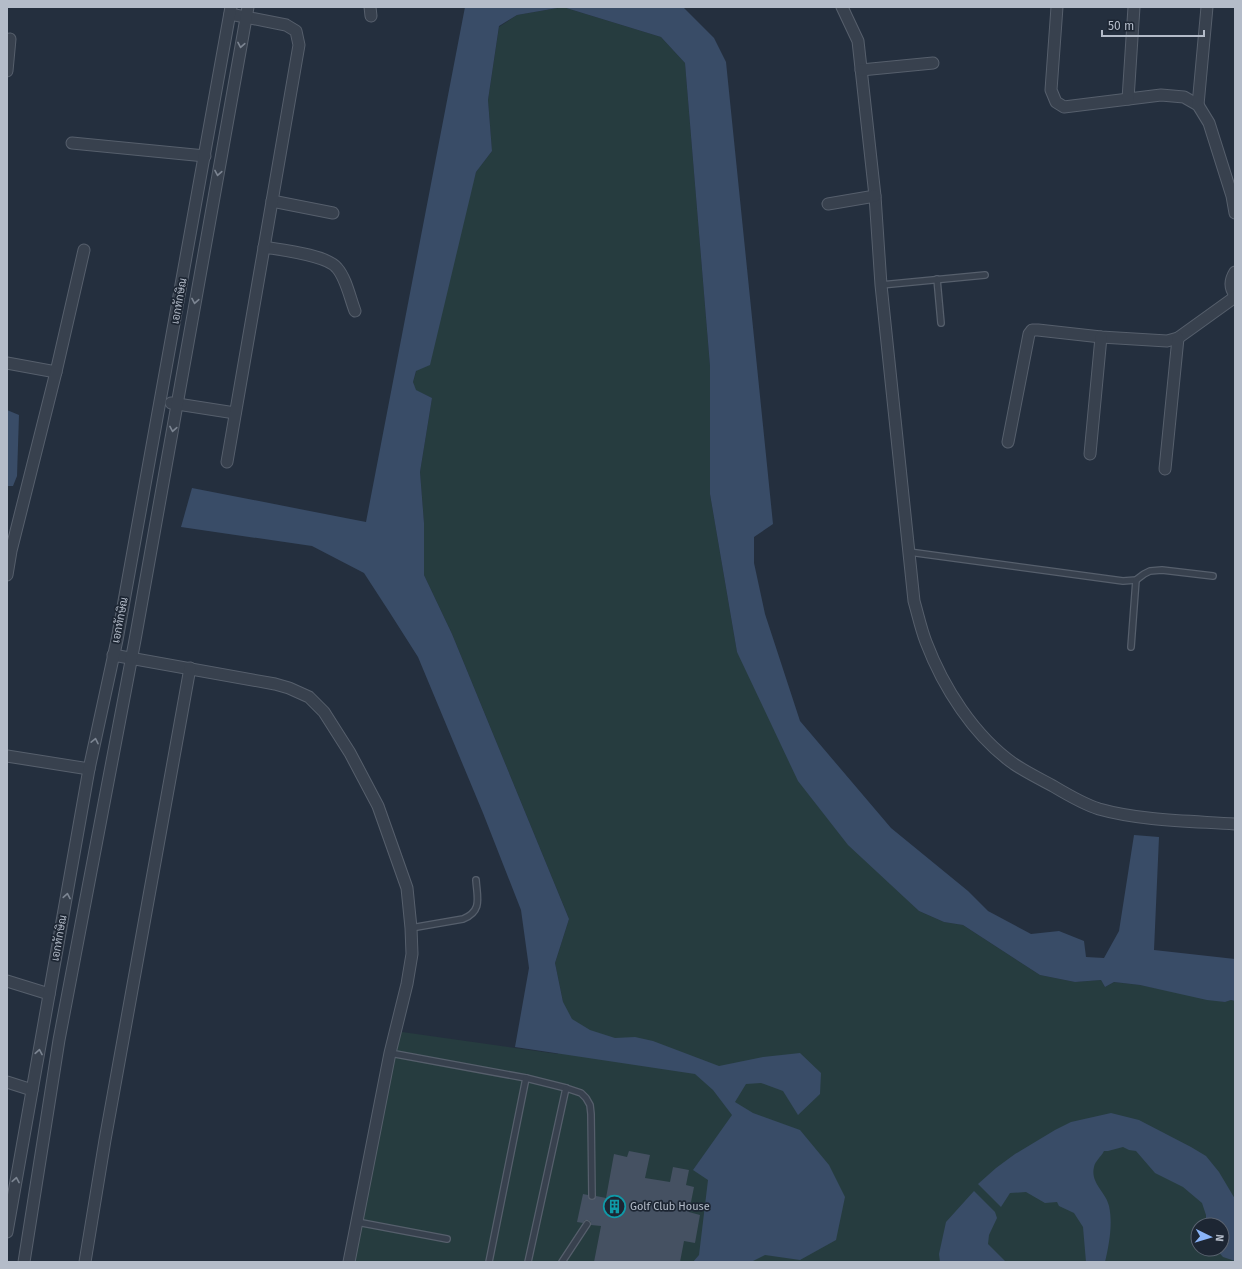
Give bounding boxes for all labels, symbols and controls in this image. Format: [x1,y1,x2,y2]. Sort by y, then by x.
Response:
scale bar [1102,12,1204,38]
text: 50 m [1108,19,1134,33]
one-way arrow [237,42,245,48]
one-way arrow [214,170,223,177]
street label: เอกทักษิณ [168,277,189,325]
one-way arrow [192,298,200,305]
one-way arrow [169,426,177,433]
street label: เอกทักษิณ [108,596,131,644]
one-way arrow [91,737,99,744]
one-way arrow [62,893,71,899]
street label: เอกทักษิณ [48,914,69,962]
one-way arrow [34,1048,43,1055]
one-way arrow [11,1176,20,1183]
building icon: Golf Club House [602,1193,628,1219]
place label: Golf Club House [630,1200,710,1213]
north arrow [1190,1217,1230,1257]
text: N [1213,1234,1226,1242]

